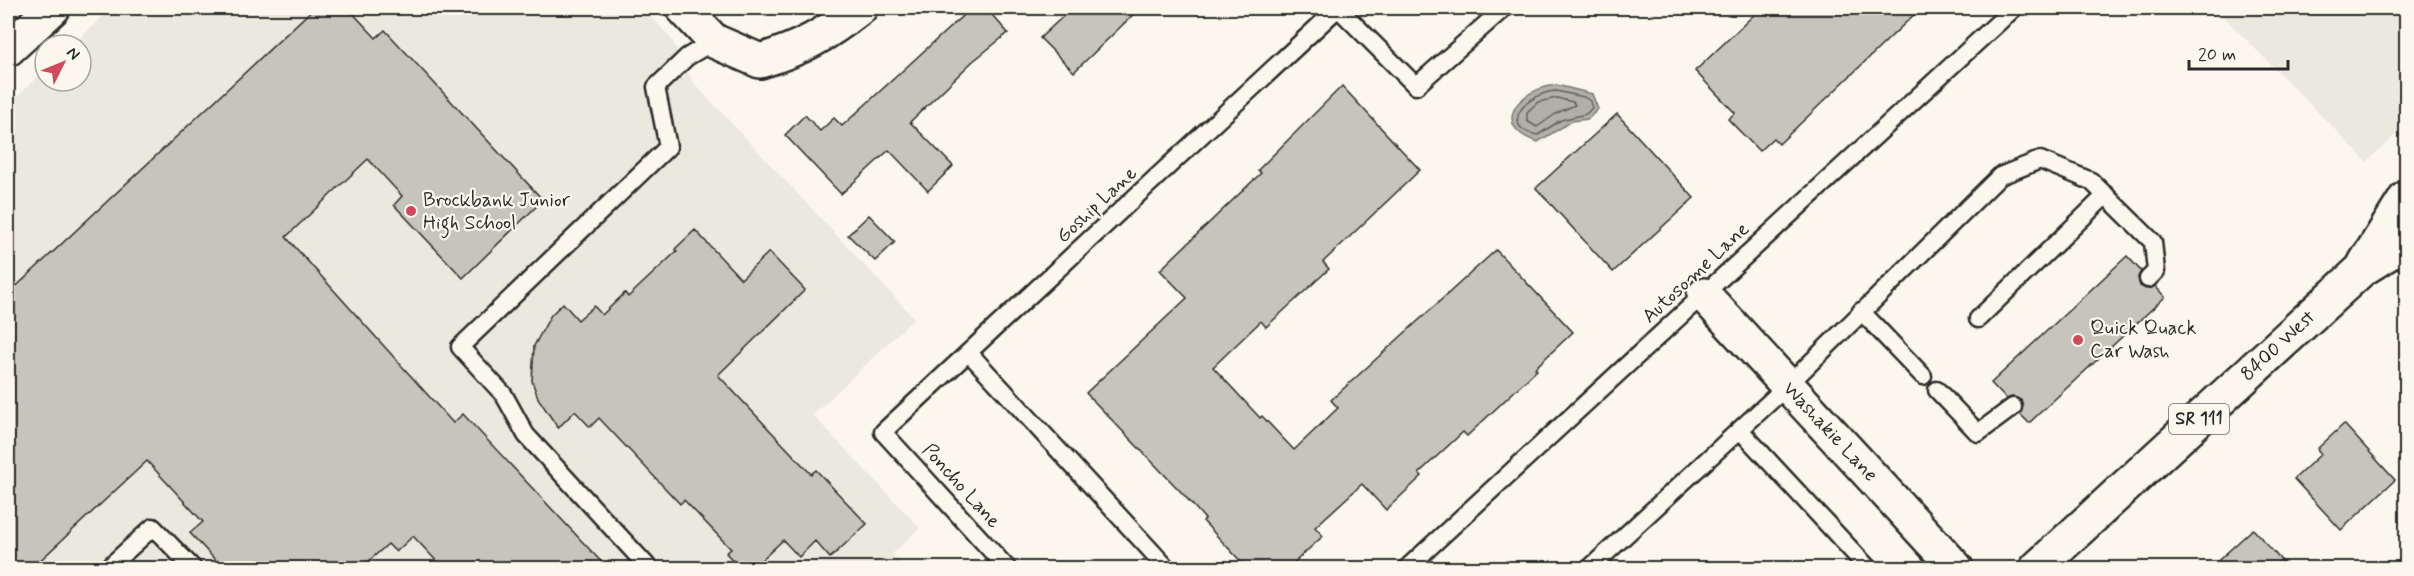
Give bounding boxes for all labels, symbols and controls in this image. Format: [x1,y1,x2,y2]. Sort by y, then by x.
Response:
north arrow [33,33,93,93]
scale bar [2189,33,2288,71]
text: N [62,43,84,65]
text: 20 m [2198,43,2236,67]
street label: Goship Lane [1051,160,1143,250]
place label: Brockbank Junior High School [423,187,571,239]
marker: Brockbank Junior High School [404,204,418,218]
street label: Autosome Lane [1637,216,1756,330]
street label: 8400 West [2235,304,2321,388]
place label: Quick Quack Car Wash [2090,315,2196,365]
marker: Quick Quack Car Wash [2071,333,2085,347]
street label: Washakie Lane [1777,376,1883,488]
road number: SR 111 [2169,404,2229,434]
street label: Poncho Lane [916,438,1006,534]

